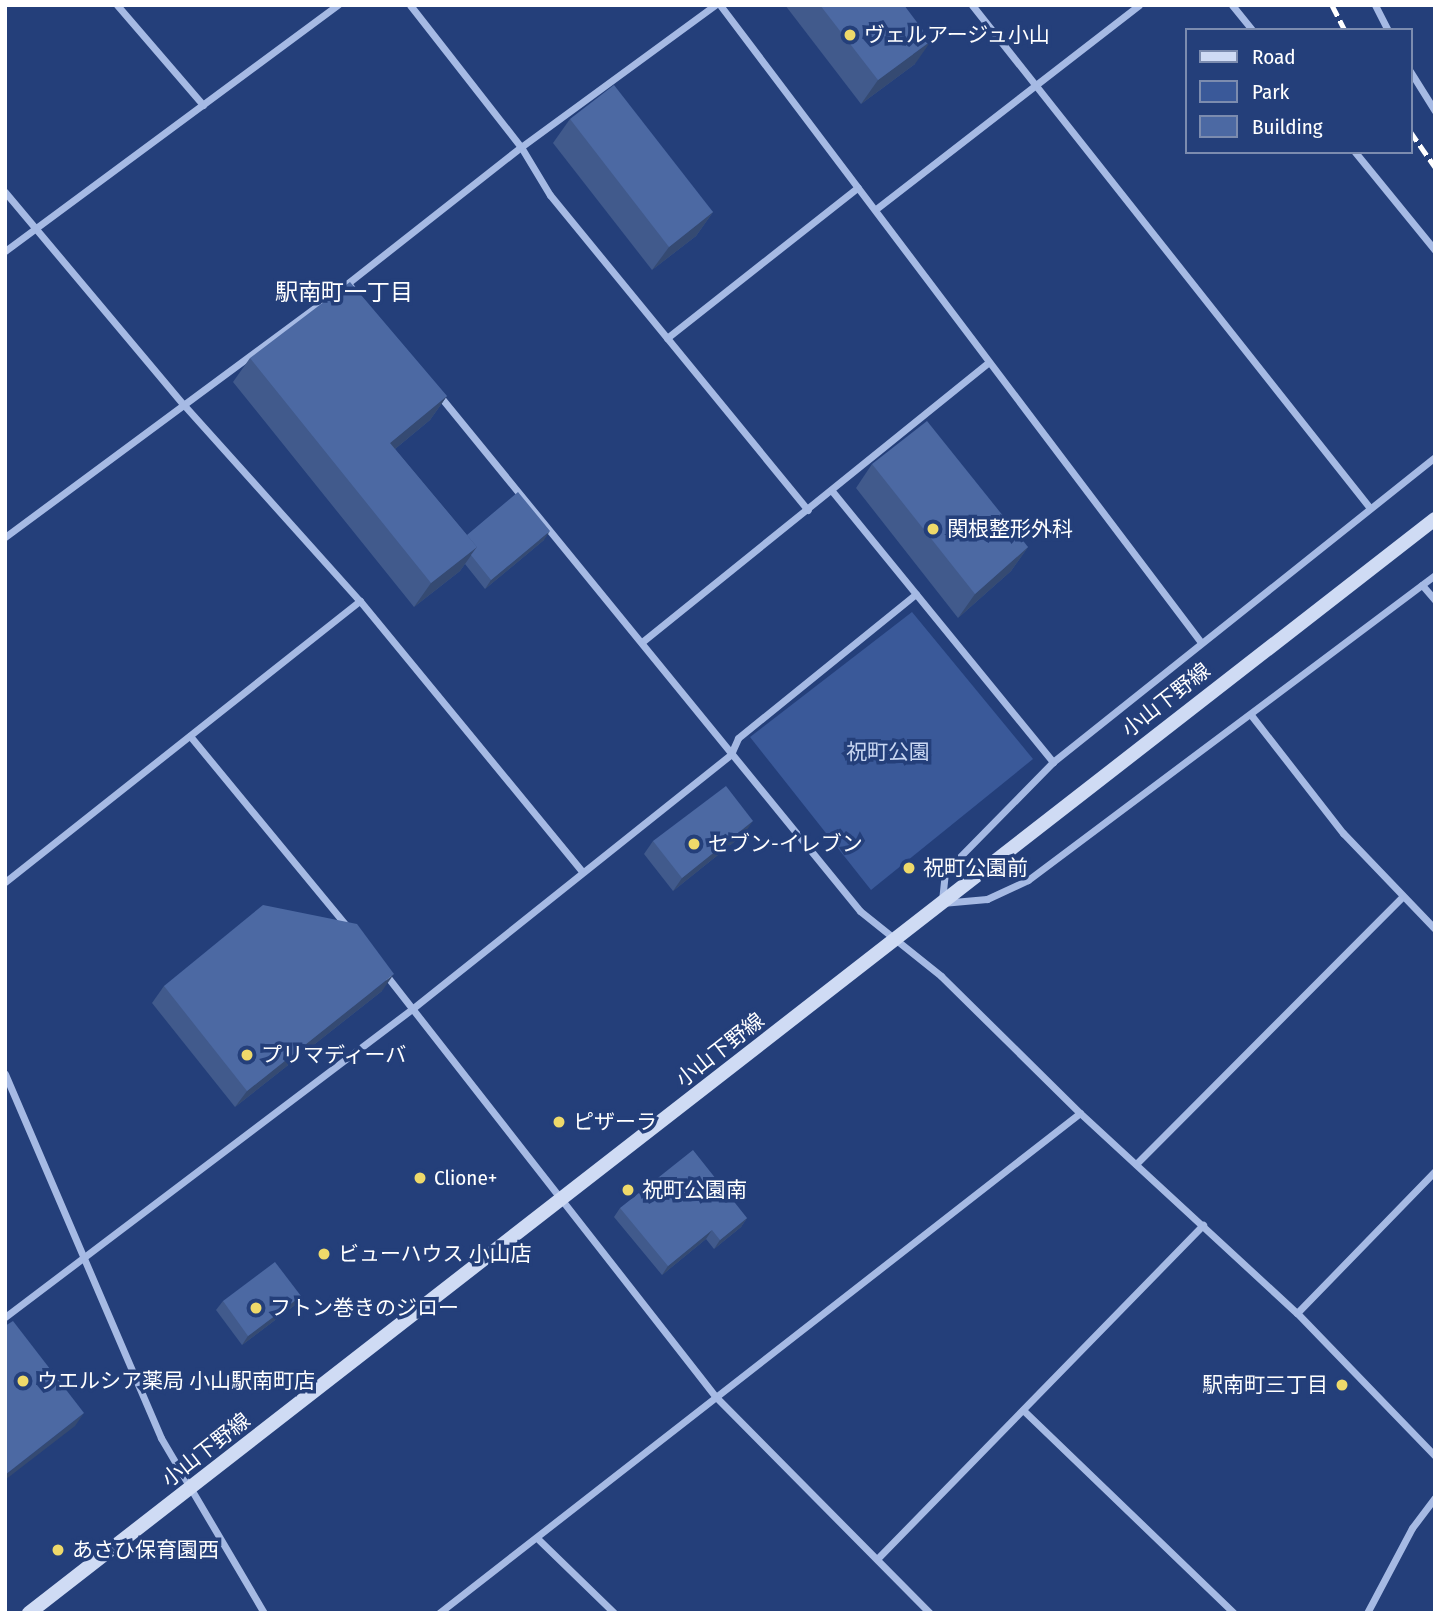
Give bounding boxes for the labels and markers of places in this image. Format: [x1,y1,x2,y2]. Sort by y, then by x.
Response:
place label: ヴェルアージュ小山 [864,22,1052,48]
marker: ヴェルアージュ小山 [842,27,858,43]
place label: 関根整形外科 [947,516,1073,542]
marker: 関根整形外科 [925,521,941,537]
place label: セブン-イレブン [708,831,863,857]
marker: セブン-イレブン [686,836,702,852]
place label: 祝町公園前 [923,855,1028,881]
marker: 祝町公園前 [901,860,917,876]
place label: プリマディーバ [261,1042,408,1068]
marker: プリマディーバ [239,1047,255,1063]
place label: ピザーラ [573,1109,657,1135]
marker: ピザーラ [551,1114,567,1130]
place label: Clione+ [434,1165,497,1191]
marker: Clione+ [412,1170,428,1186]
place label: 祝町公園南 [642,1177,747,1203]
marker: 祝町公園南 [620,1182,636,1198]
place label: ビューハウス 小山店 [338,1241,532,1267]
marker: ビューハウス 小山店 [316,1246,332,1262]
place label: フトン巻きのジロー [270,1295,459,1321]
marker: フトン巻きのジロー [248,1300,264,1316]
place label: ウエルシア薬局 小山駅南町店 [37,1368,315,1394]
place label: 駅南町三丁目 [1202,1372,1328,1398]
marker: ウエルシア薬局 小山駅南町店 [15,1373,31,1389]
marker: 駅南町三丁目 [1334,1377,1350,1393]
place label: あさひ保育園西 [72,1537,219,1563]
marker: あさひ保育園西 [50,1542,66,1558]

